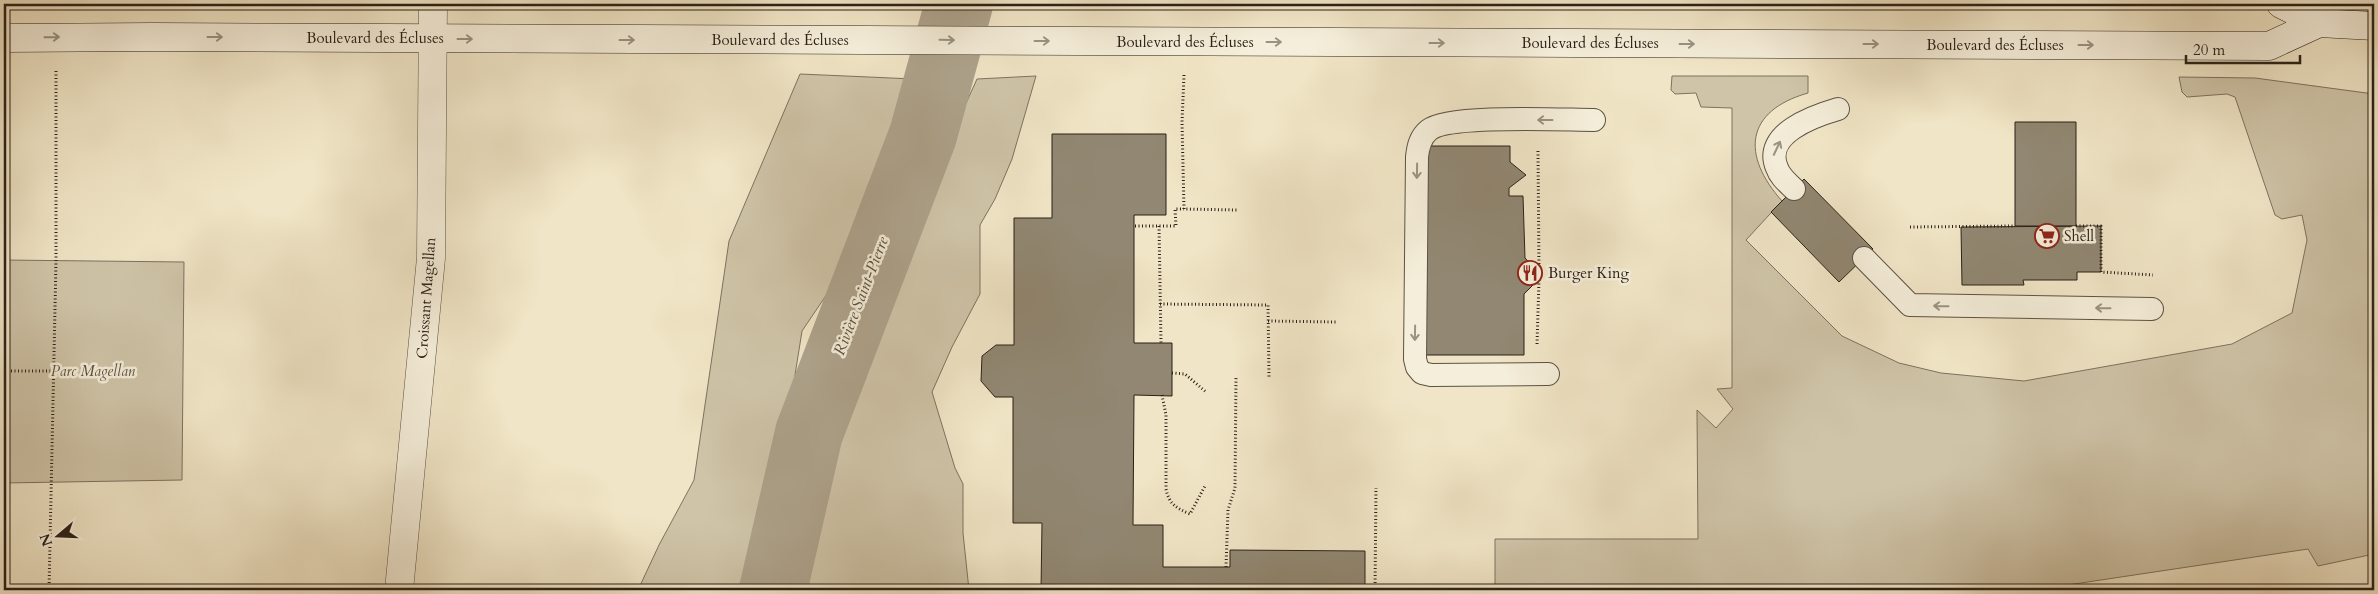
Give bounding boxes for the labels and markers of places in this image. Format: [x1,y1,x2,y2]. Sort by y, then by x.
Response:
supermarket icon: Shell [2034,223,2060,249]
place label: Shell [2064,226,2094,246]
restaurant icon: Burger King [1517,260,1543,286]
place label: Burger King [1548,263,1630,283]

